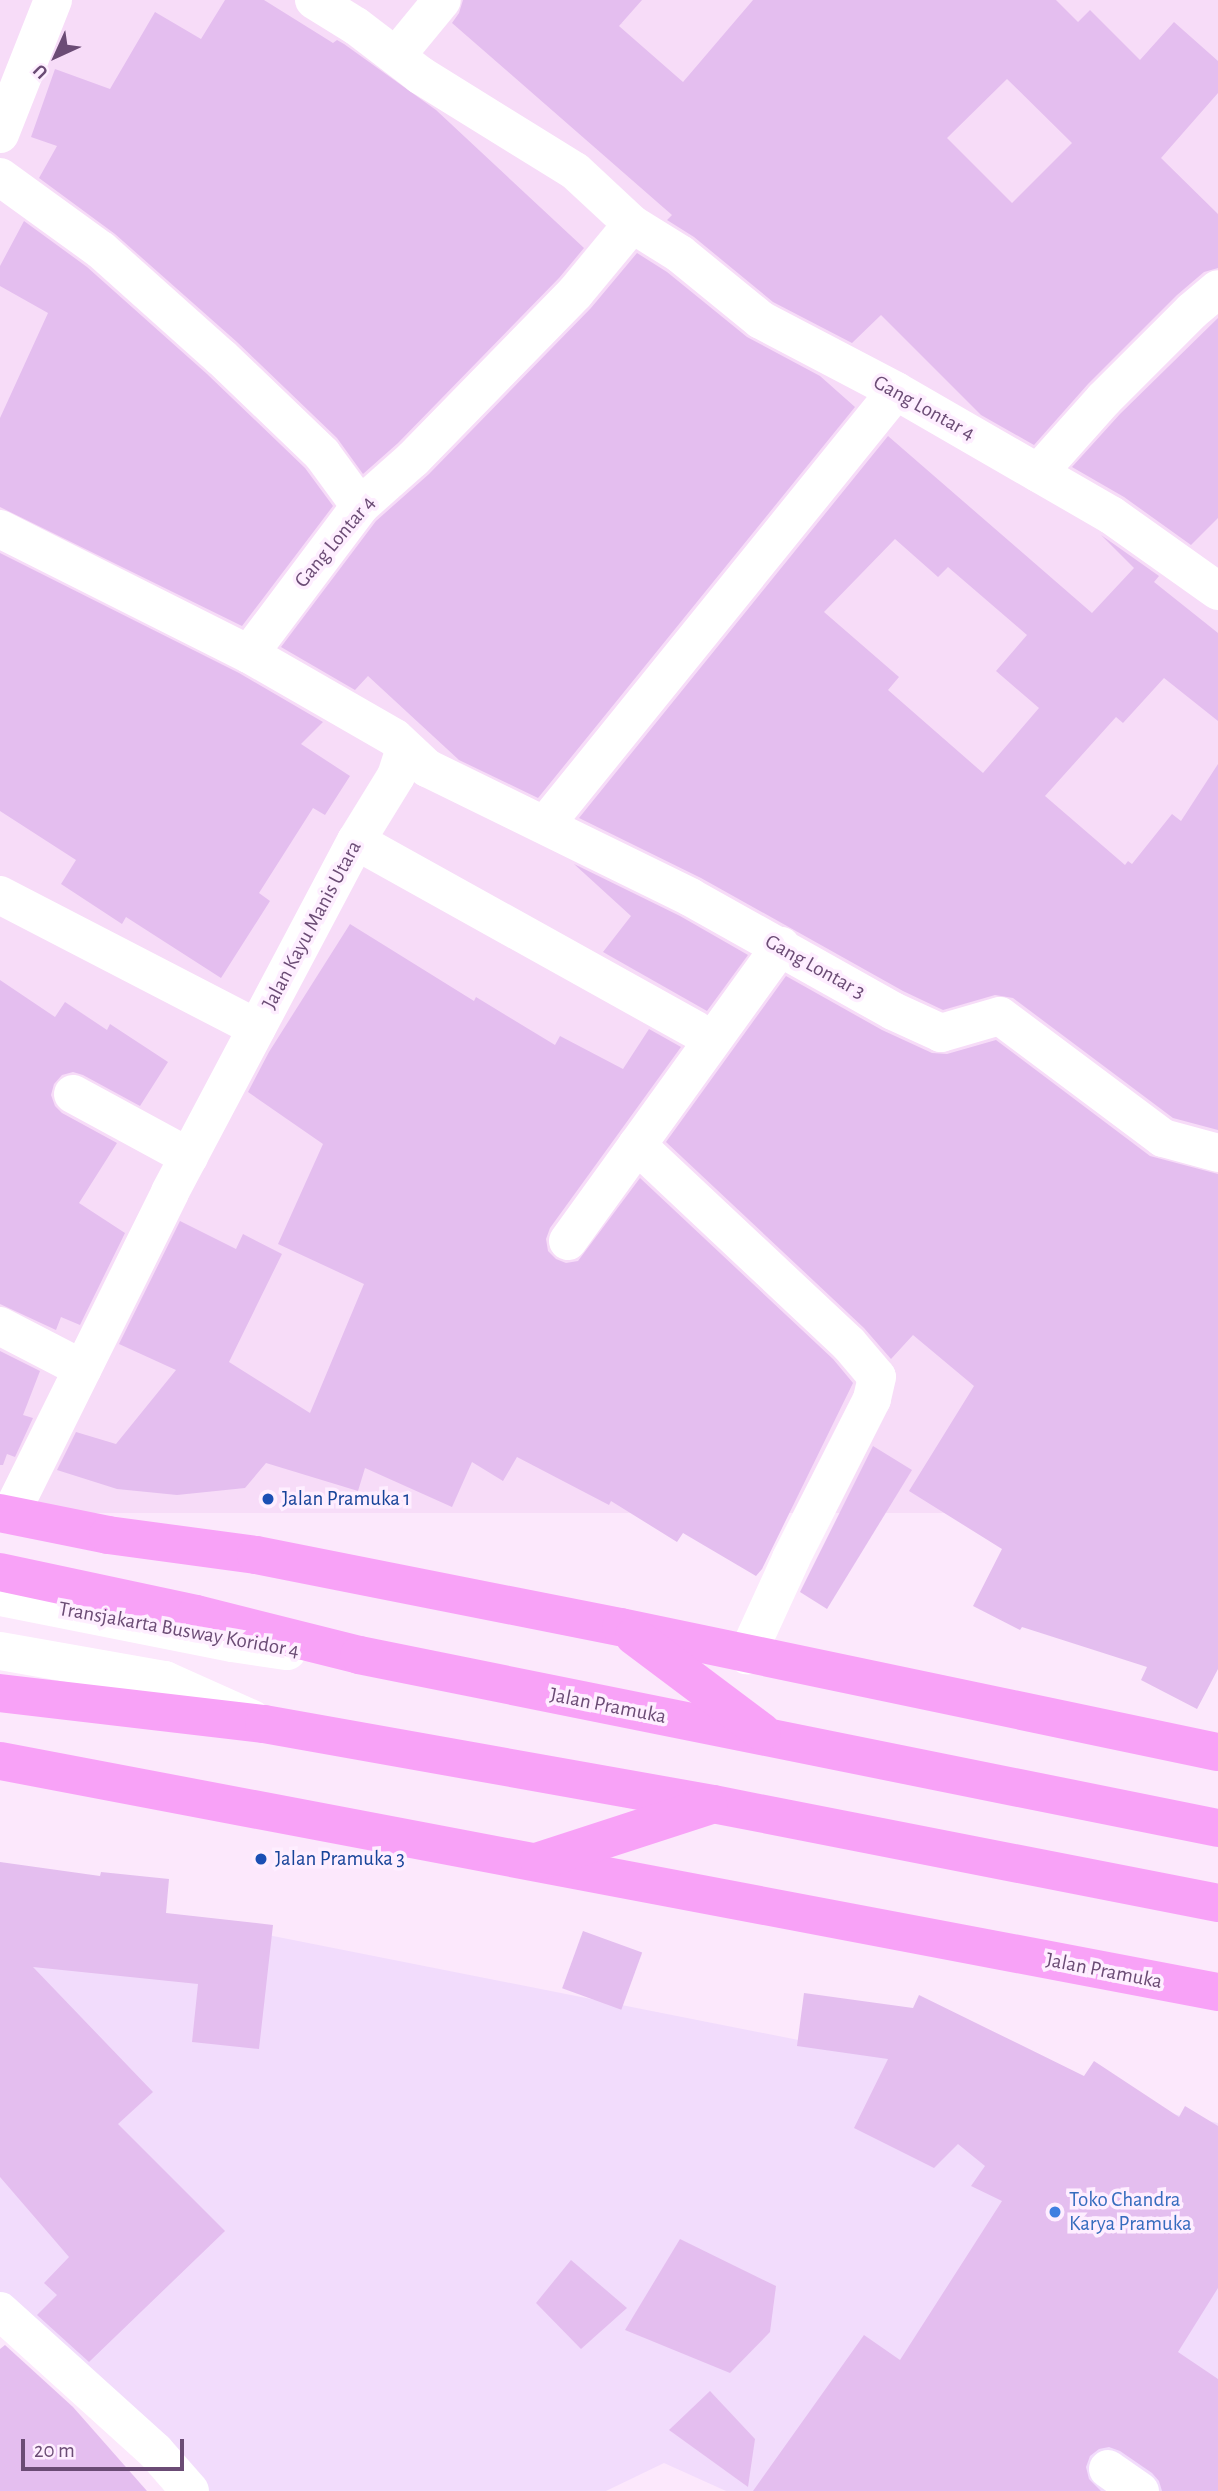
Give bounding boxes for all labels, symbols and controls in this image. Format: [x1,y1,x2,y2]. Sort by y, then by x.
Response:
north arrow [21,21,91,91]
text: U [30,60,52,82]
street label: Gang Lontar 4 [869,370,979,446]
street label: Gang Lontar 4 [289,491,381,593]
street label: Jalan Kayu Manis Utara [257,836,367,1014]
street label: Gang Lontar 3 [760,929,870,1005]
place label: Jalan Pramuka 1 [282,1486,411,1512]
marker: Jalan Pramuka 1 [260,1491,276,1507]
street label: Transjakarta Busway Koridor 4 [57,1596,301,1664]
street label: Jalan Pramuka [548,1682,668,1730]
place label: Jalan Pramuka 3 [275,1846,405,1872]
marker: Jalan Pramuka 3 [253,1851,269,1867]
street label: Jalan Pramuka [1044,1947,1164,1995]
place label: Toko Chandra Karya Pramuka [1069,2187,1192,2237]
marker: Toko Chandra Karya Pramuka [1047,2204,1063,2220]
scale bar [24,2424,187,2468]
text: 20 m [34,2440,75,2461]

